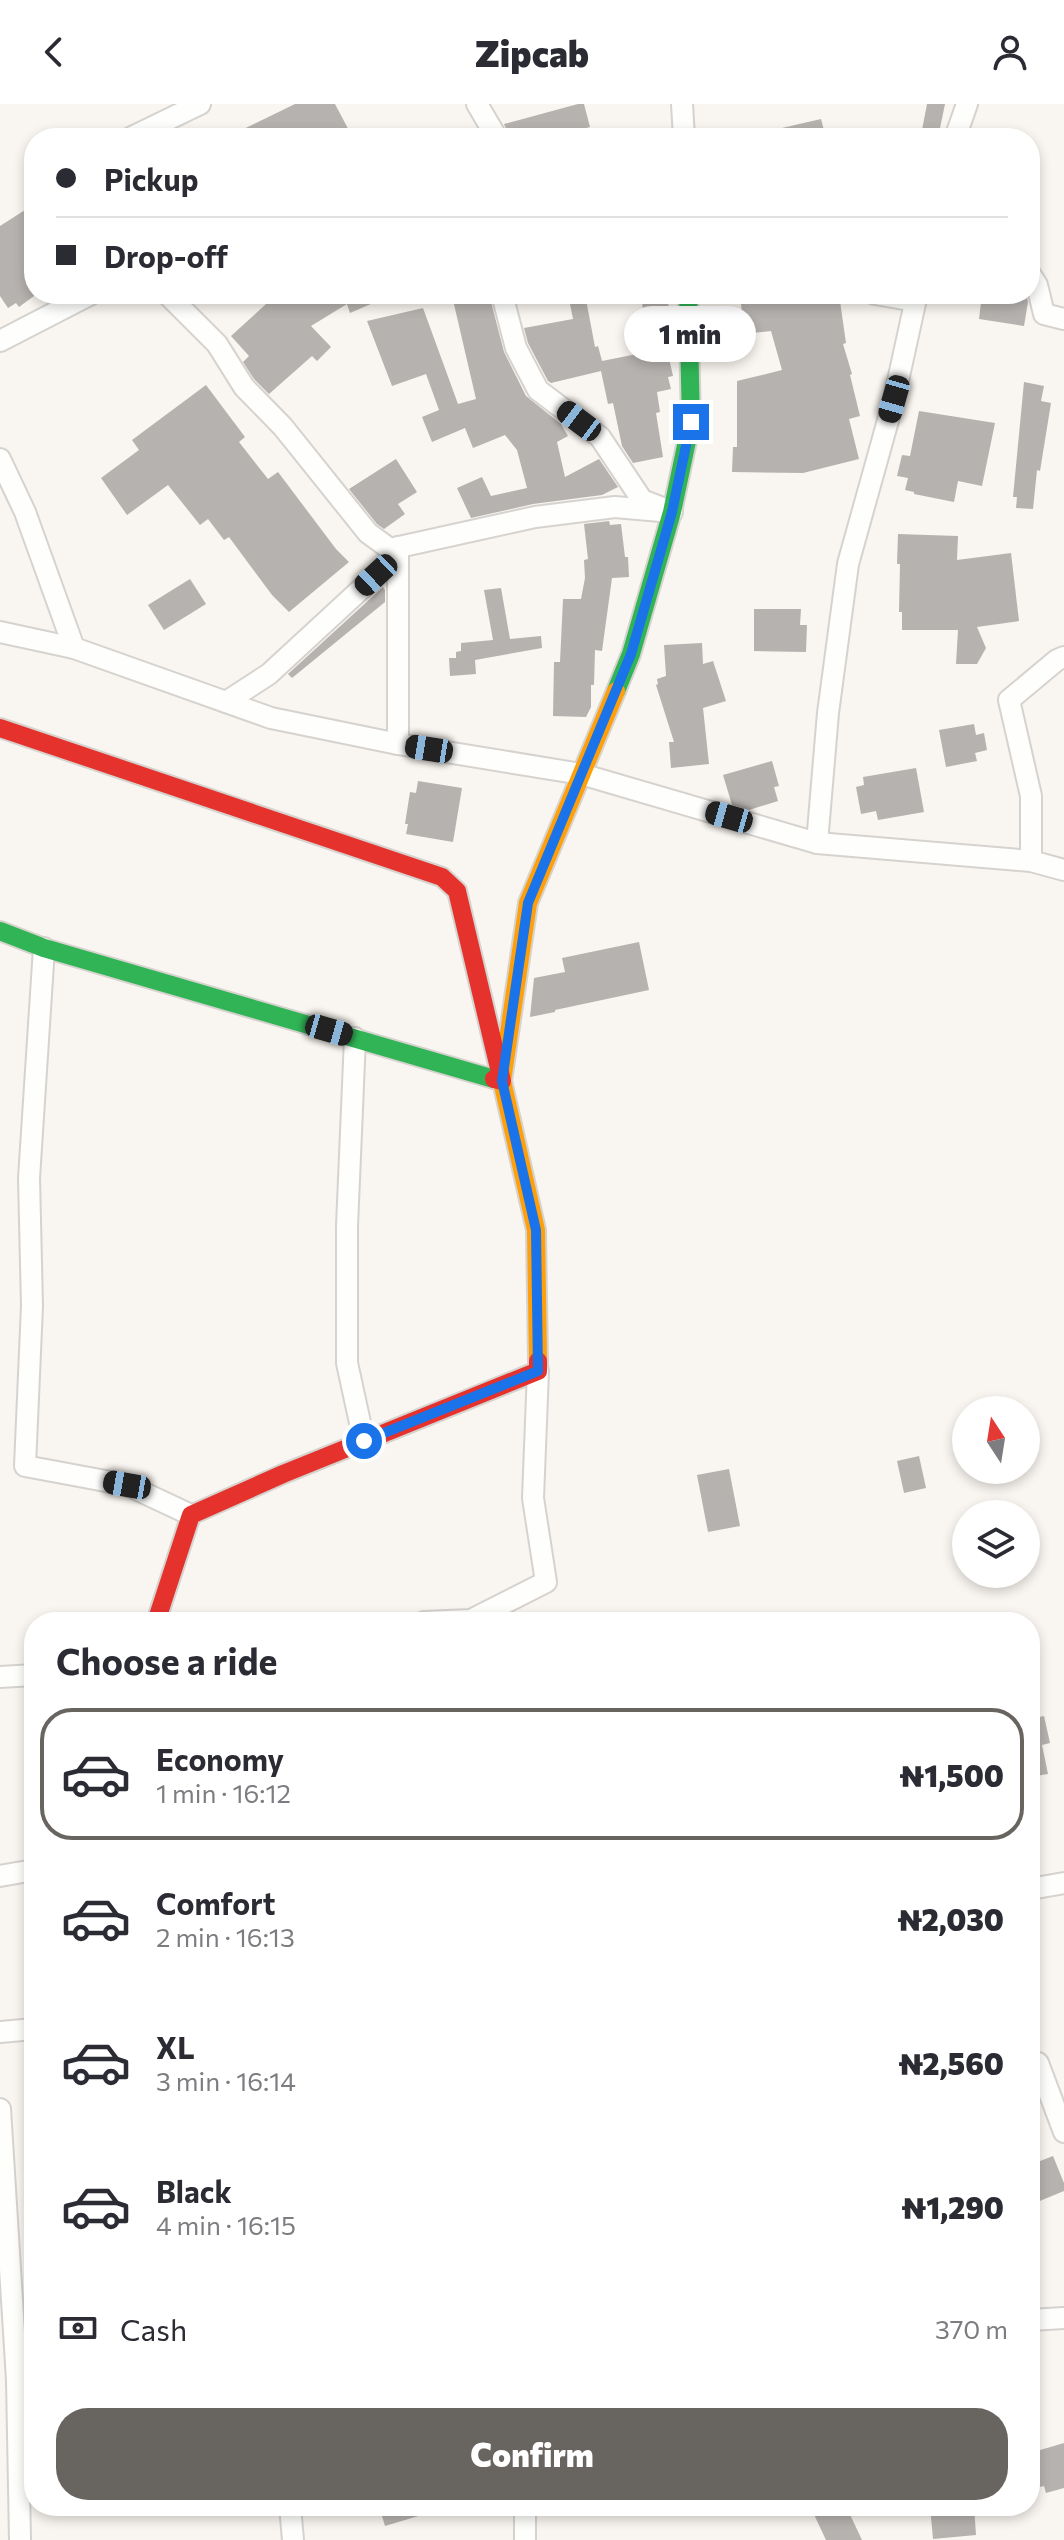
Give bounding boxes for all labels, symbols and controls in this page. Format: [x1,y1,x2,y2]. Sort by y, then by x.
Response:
icon: back [32,30,76,74]
text: Zipcab [475,30,589,74]
icon: person [988,30,1032,74]
text: Pickup [104,160,198,197]
text: Drop-off [104,237,228,274]
callout: 1 min [625,306,757,362]
text: 1 min [659,318,721,349]
car [876,373,912,425]
car [553,397,605,445]
route end [673,404,709,440]
car [350,550,402,600]
car [403,733,455,765]
car [703,799,755,835]
car [303,1012,355,1048]
north arrow [952,1396,1040,1484]
map controls [952,1396,1040,1588]
route start [346,1423,382,1459]
car [101,1469,153,1501]
button: layers [952,1500,1040,1588]
text: Choose a ride [56,1638,277,1682]
icon: car [60,1738,132,1810]
text: Economy [156,1740,284,1777]
text: ₦1,500 [899,1756,1004,1793]
text: 1 min · 16:12 [156,1777,291,1808]
icon: car [60,1882,132,1954]
text: Comfort [156,1884,275,1921]
text: ₦2,030 [897,1900,1004,1937]
text: 2 min · 16:13 [156,1921,295,1952]
icon: car [60,2026,132,2098]
text: XL [156,2028,195,2065]
text: ₦2,560 [898,2044,1004,2081]
text: 3 min · 16:14 [156,2065,296,2096]
icon: car [60,2170,132,2242]
text: Black [156,2172,232,2209]
text: ₦1,290 [901,2188,1004,2225]
text: 4 min · 16:15 [156,2209,296,2240]
icon: cash [56,2306,100,2350]
text: Cash [120,2310,187,2347]
text: 370 m [935,2313,1008,2344]
button: Confirm [56,2408,1008,2500]

